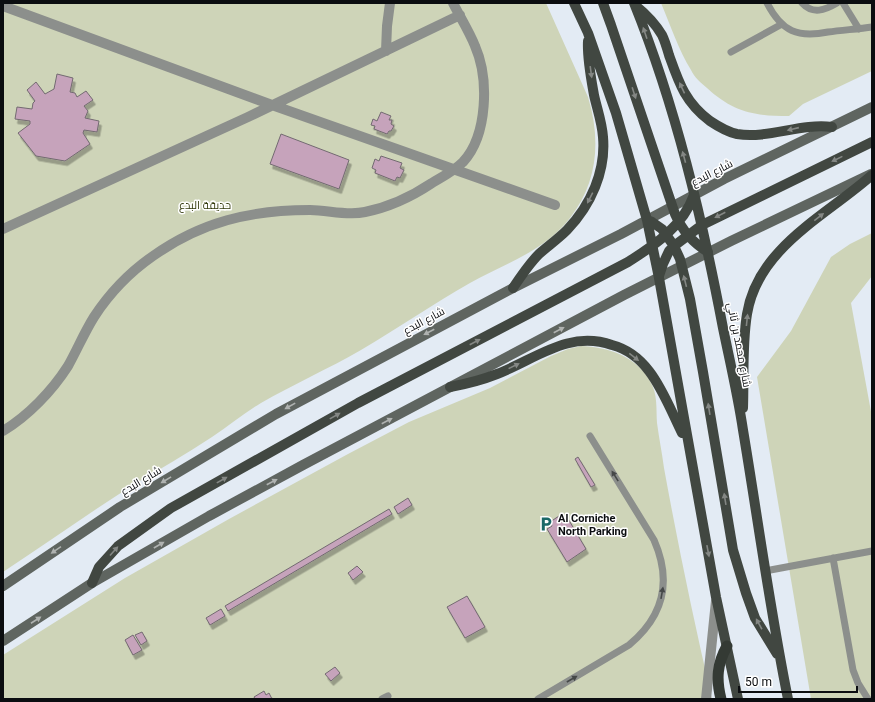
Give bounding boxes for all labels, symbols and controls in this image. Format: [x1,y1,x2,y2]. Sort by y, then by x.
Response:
one-way arrow [642,27,648,39]
one-way arrow [587,65,594,78]
one-way arrow [679,83,685,94]
one-way arrow [631,87,637,99]
one-way arrow [787,126,799,132]
one-way arrow [681,151,687,163]
one-way arrow [831,156,843,162]
street label: شارع البدع [689,157,736,190]
one-way arrow [587,192,593,204]
park label: حديقة البدع [179,199,231,213]
one-way arrow [714,212,726,219]
one-way arrow [814,212,825,221]
one-way arrow [682,275,688,287]
street label: شارع محمد بن ثاني [722,302,754,389]
street label: شارع البدع [401,305,447,338]
one-way arrow [744,314,750,326]
one-way arrow [553,326,565,333]
one-way arrow [423,329,435,335]
one-way arrow [469,339,481,345]
one-way arrow [629,353,640,361]
one-way arrow [508,363,519,369]
one-way arrow [706,402,712,415]
one-way arrow [284,403,296,410]
one-way arrow [330,413,341,419]
one-way arrow [381,417,393,424]
street label: شارع البدع [118,464,164,499]
one-way arrow [611,471,619,481]
one-way arrow [160,476,172,483]
one-way arrow [216,476,228,483]
one-way arrow [267,479,278,485]
one-way arrow [722,493,728,506]
place label: Al Corniche North Parking [558,512,627,538]
parking icon: Al Corniche North Parking [537,515,555,533]
one-way arrow [153,542,165,548]
one-way arrow [705,545,711,557]
one-way arrow [51,546,62,554]
one-way arrow [109,546,119,556]
one-way arrow [659,587,665,599]
one-way arrow [30,616,42,623]
one-way arrow [755,618,762,630]
scale bar [739,668,857,694]
text: 50 m [745,675,772,689]
one-way arrow [566,676,578,683]

